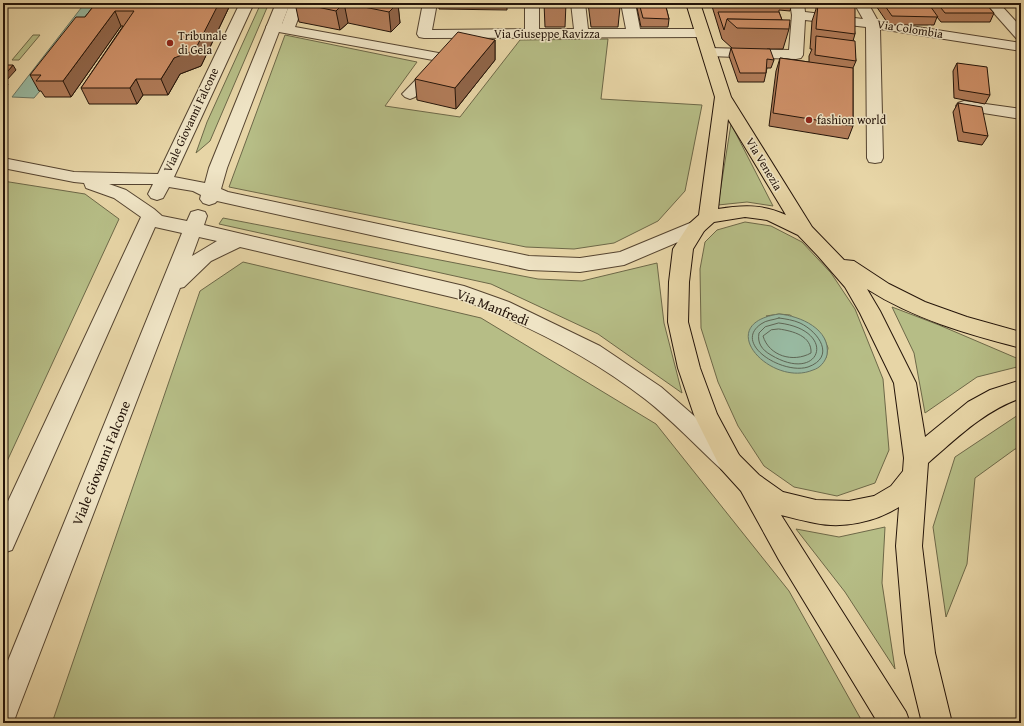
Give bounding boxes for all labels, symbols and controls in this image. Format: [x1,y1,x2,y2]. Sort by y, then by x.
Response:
street label: Via Colombia [876,15,945,42]
street label: Via Giuseppe Ravizza [494,25,600,42]
place label: Tribunale di Gela [178,27,228,58]
marker: Tribunale di Gela [165,38,175,48]
street label: Viale Giovanni Falcone [159,64,222,175]
place label: fashion world [817,111,887,128]
marker: fashion world [804,115,814,125]
street label: Via Venezia [742,134,787,194]
street label: Via Manfredi [454,283,532,331]
street label: Viale Giovanni Falcone [67,397,135,528]

